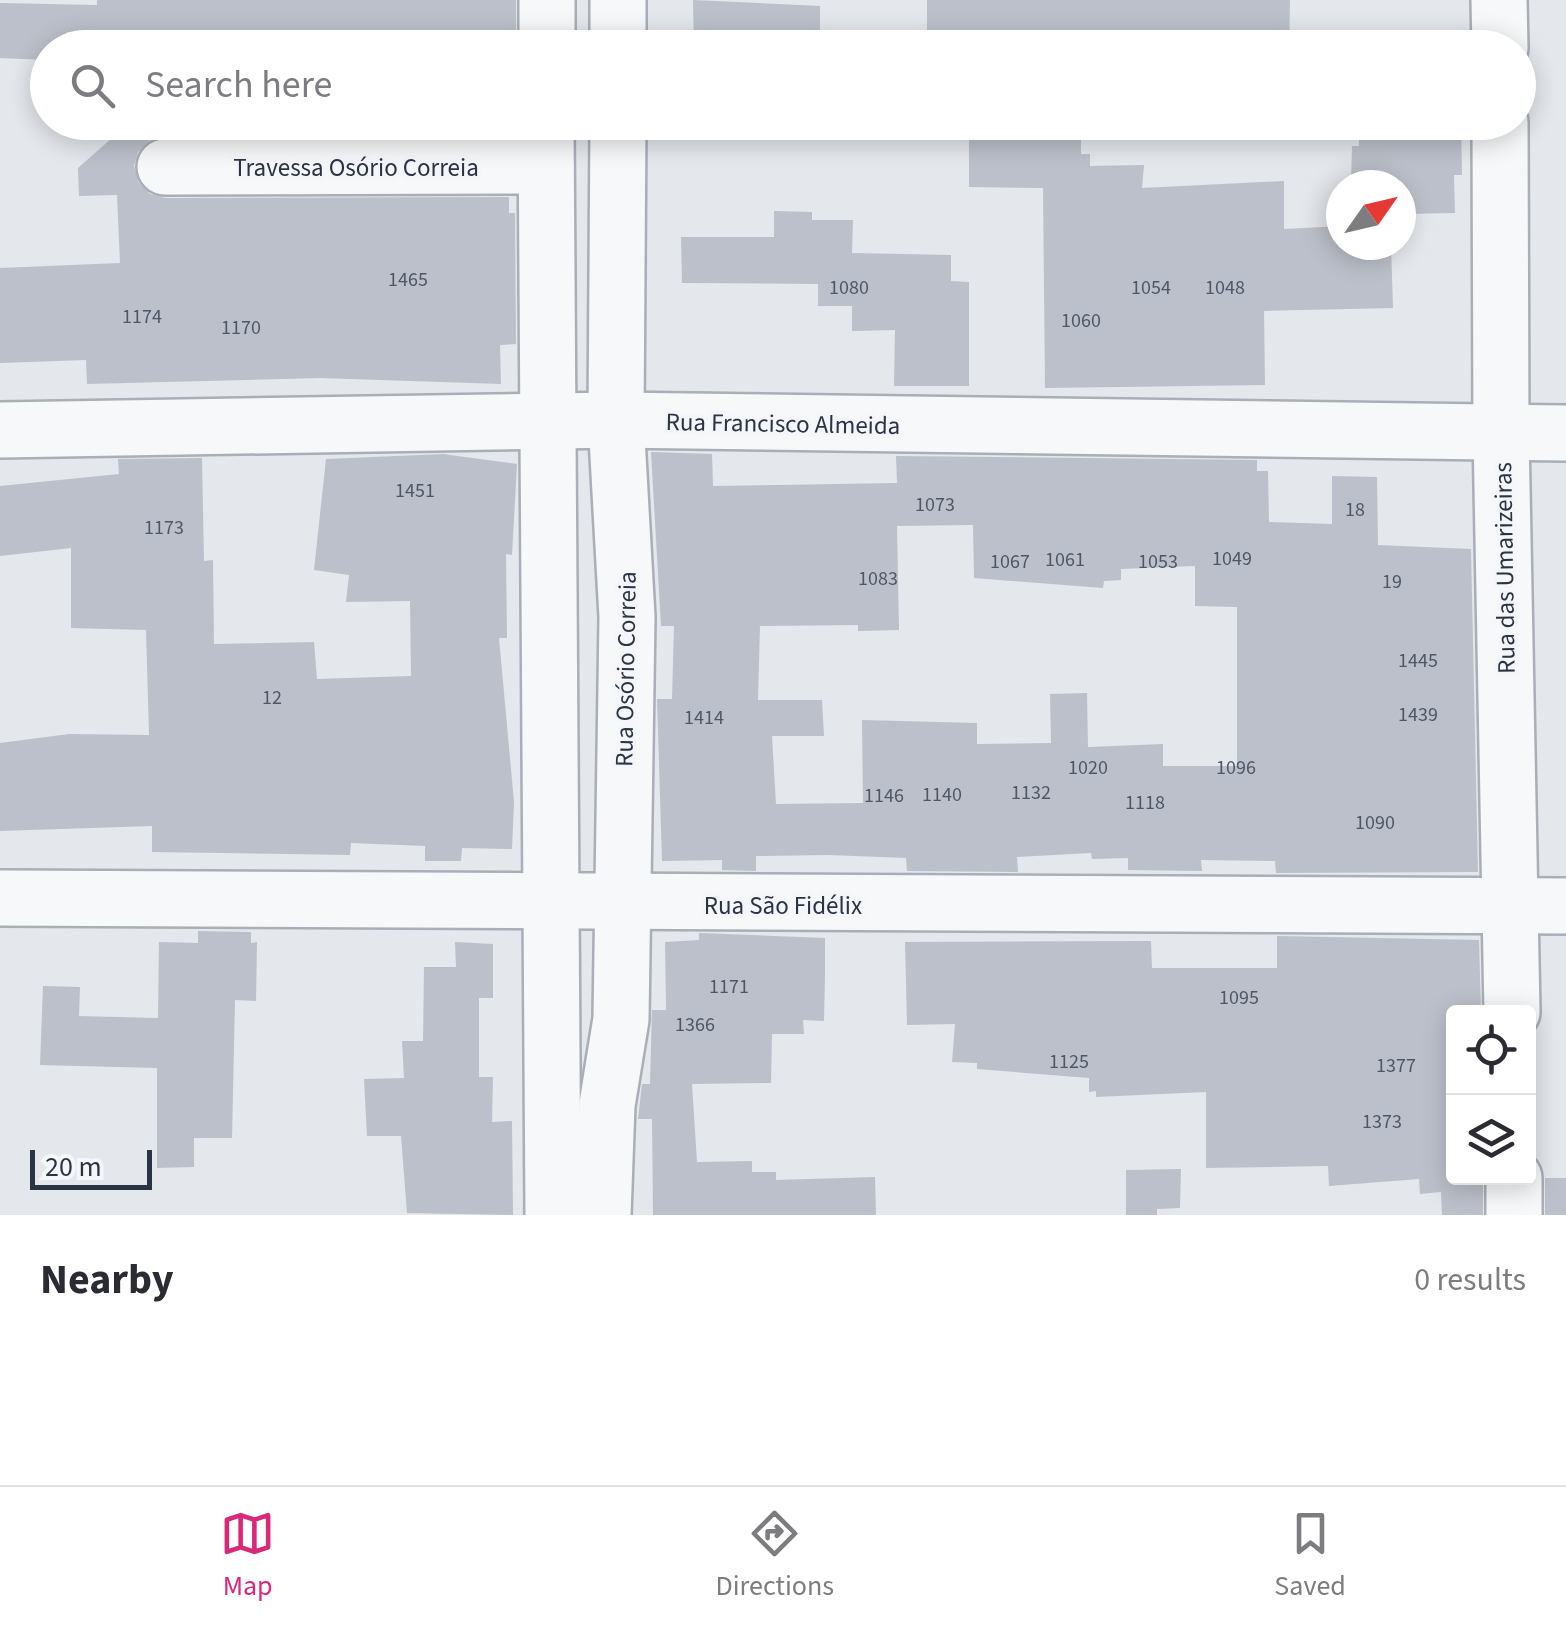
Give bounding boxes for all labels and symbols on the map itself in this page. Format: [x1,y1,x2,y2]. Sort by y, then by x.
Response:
street label: Travessa Osório Correia [233,150,479,186]
north arrow [1326,170,1416,260]
house number: 1465 [388,266,428,294]
house number: 1080 [829,274,869,302]
house number: 1054 [1131,274,1171,302]
house number: 1048 [1205,274,1245,302]
house number: 1174 [122,303,162,331]
house number: 1060 [1061,307,1101,335]
house number: 1170 [221,314,261,342]
street label: Rua Francisco Almeida [665,404,901,444]
street label: Rua das Umarizeiras [1485,462,1525,674]
house number: 1451 [395,477,435,505]
house number: 1073 [915,491,955,519]
house number: 18 [1345,496,1365,524]
house number: 1173 [144,514,184,542]
house number: 1049 [1212,545,1252,573]
house number: 1061 [1045,546,1085,574]
house number: 1067 [990,548,1030,576]
house number: 1053 [1138,548,1178,576]
house number: 1083 [858,565,898,593]
house number: 19 [1382,568,1402,596]
street label: Rua Osório Correia [606,571,646,767]
house number: 1445 [1398,647,1438,675]
house number: 12 [262,684,282,712]
house number: 1439 [1398,701,1438,729]
house number: 1414 [684,704,724,732]
house number: 1020 [1068,754,1108,782]
house number: 1096 [1216,754,1256,782]
house number: 1132 [1011,779,1051,807]
house number: 1140 [922,781,962,809]
house number: 1146 [864,782,904,810]
house number: 1118 [1125,789,1165,817]
house number: 1090 [1355,809,1395,837]
street label: Rua São Fidélix [704,888,862,924]
house number: 1171 [709,973,749,1001]
house number: 1095 [1219,984,1259,1012]
house number: 1366 [675,1011,715,1039]
house number: 1125 [1049,1048,1089,1076]
house number: 1377 [1376,1052,1416,1080]
house number: 1373 [1362,1108,1402,1136]
scale bar [30,1145,152,1190]

